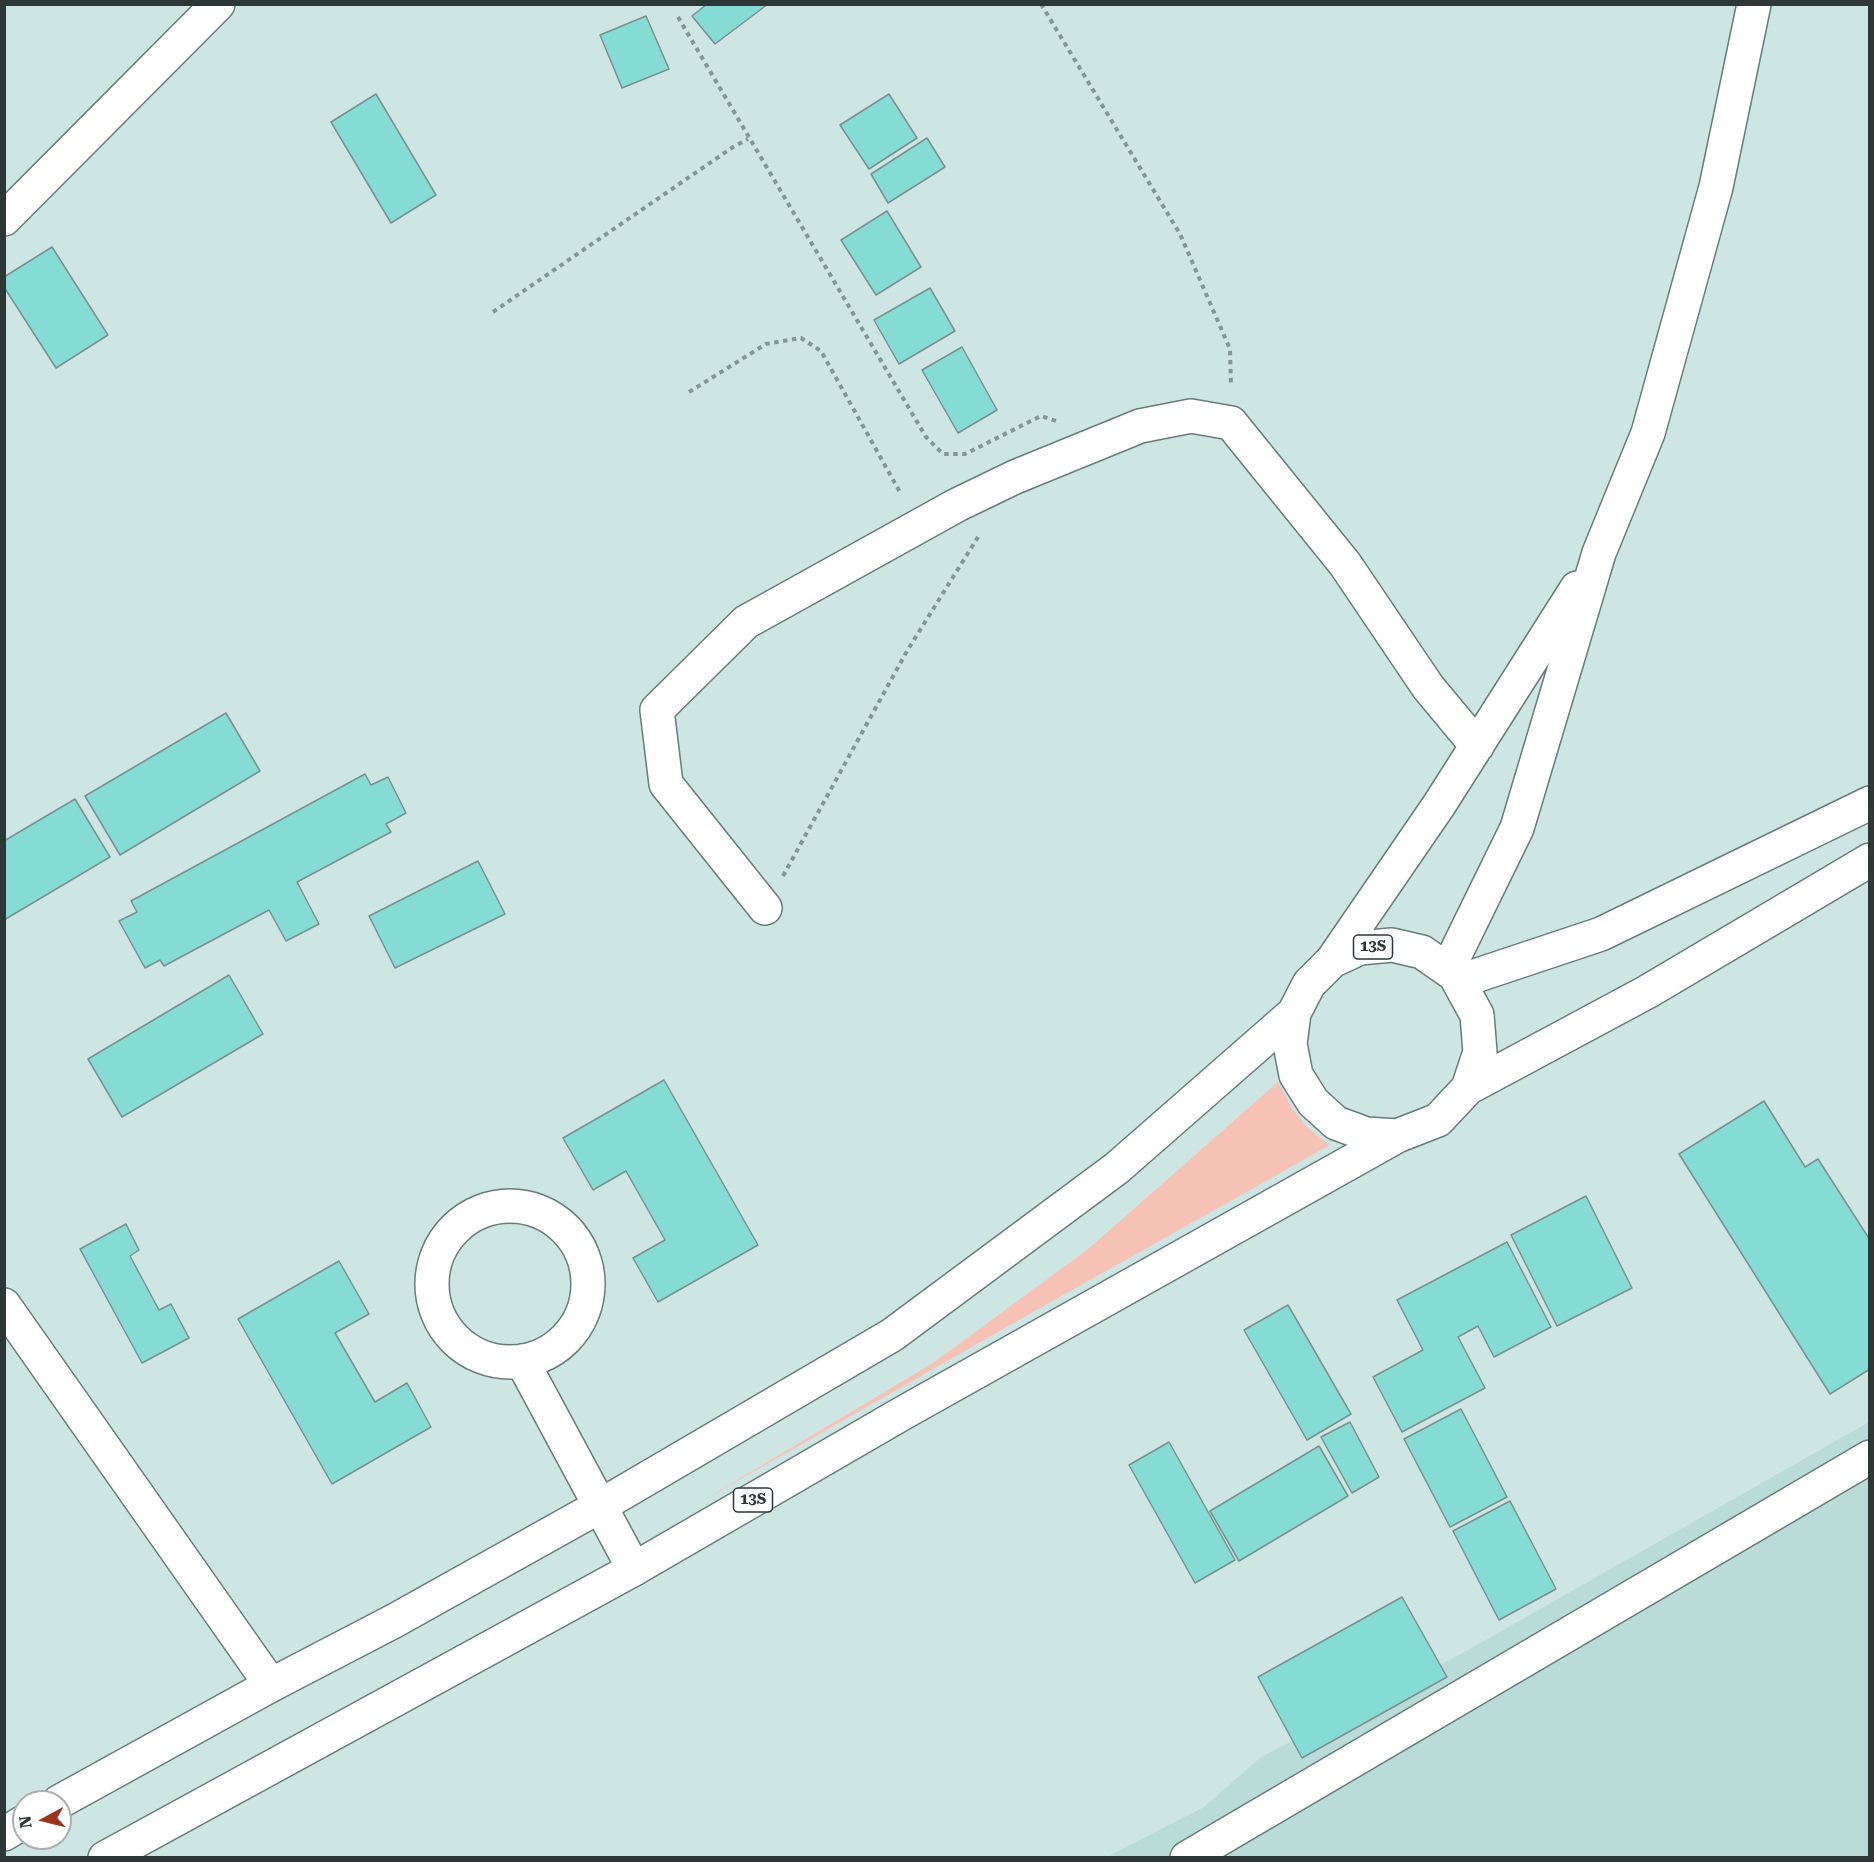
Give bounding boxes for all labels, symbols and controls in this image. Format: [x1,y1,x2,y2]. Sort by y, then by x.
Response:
road number: 13S [1354,935,1392,959]
road number: 13S [734,1488,772,1512]
north arrow [12,1790,72,1850]
text: N [15,1815,36,1829]

